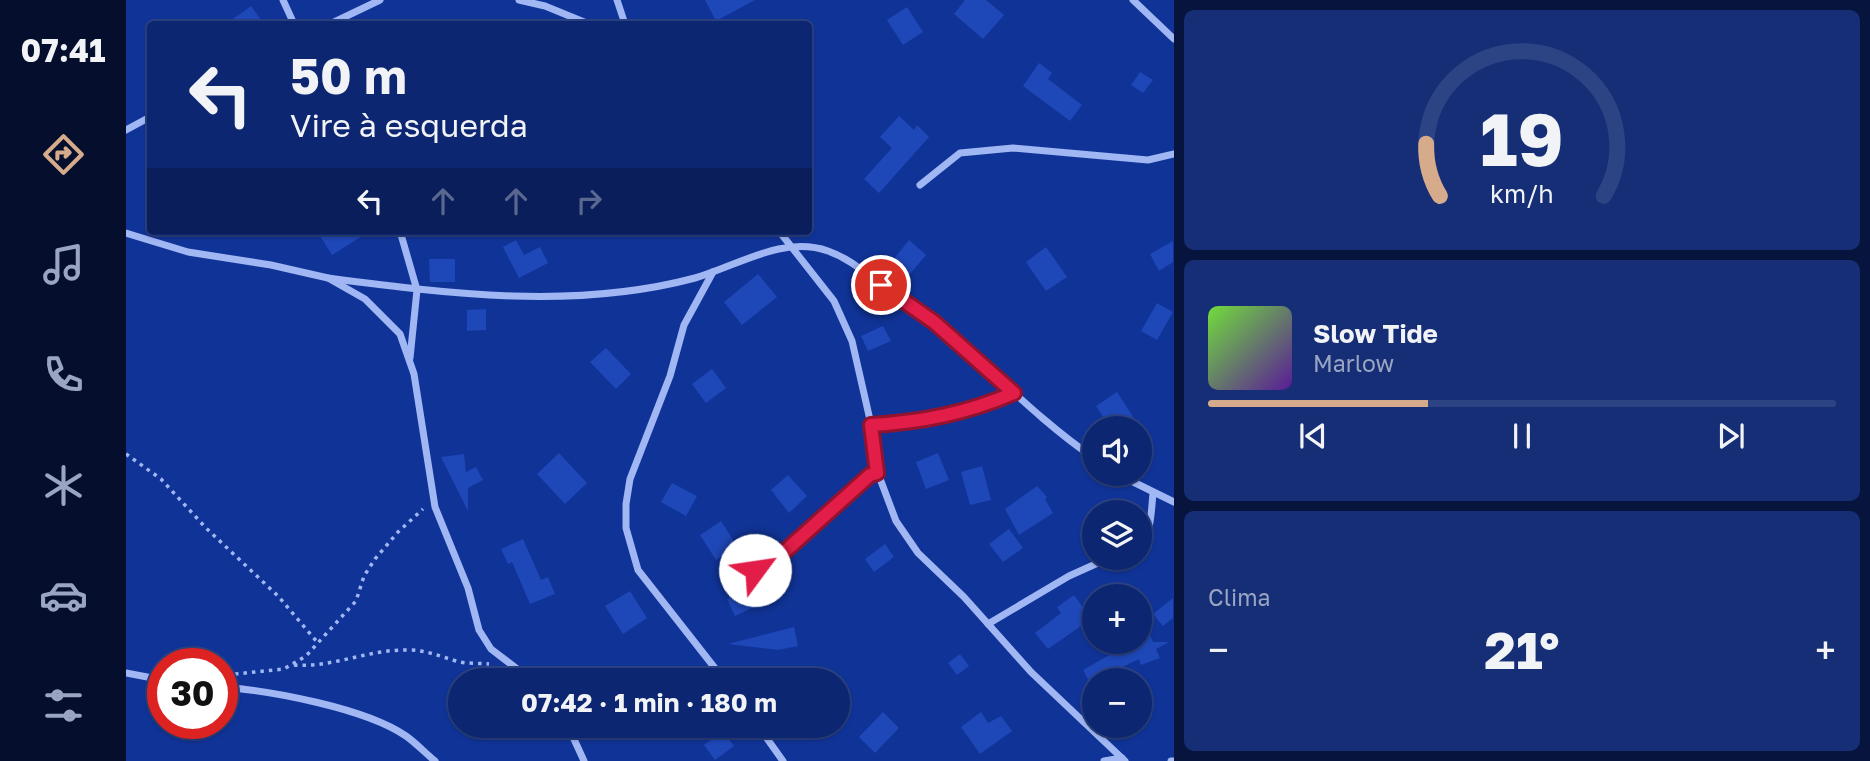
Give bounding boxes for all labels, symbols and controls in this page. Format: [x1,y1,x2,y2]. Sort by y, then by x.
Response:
text: 07:41 [21,31,105,69]
text: 50 m [290,46,407,105]
icon: left [175,49,266,140]
text: 19 [1480,96,1564,183]
text: Vire à esquerda [290,106,528,144]
icon: directions [39,130,88,179]
text: km/h [1490,178,1554,209]
icon: left [351,182,389,220]
icon: ahead [424,182,462,220]
icon: ahead [497,182,535,220]
icon: right [570,182,608,220]
icon: music [39,240,88,289]
pin [851,255,911,315]
icon: arrive [862,266,900,304]
text: Slow Tide [1313,318,1438,349]
text: Marlow [1313,349,1394,377]
icon: phone [39,350,88,399]
map controls [1082,416,1152,738]
button: sound [1082,416,1152,486]
icon: previous [1294,417,1332,455]
icon: pause [1503,417,1541,455]
icon: next [1712,417,1750,455]
icon: climate [39,461,88,510]
button: layers [1082,500,1152,570]
position arrow [718,533,792,607]
icon: car [39,571,88,620]
text: Clima [1208,583,1271,611]
button: + [1082,584,1152,654]
text: 21° [1484,618,1560,680]
text: − [1208,627,1229,672]
text: + [1815,627,1836,672]
speed limit sign: 30 [147,648,238,739]
button: − [1082,668,1152,738]
icon: filters [39,681,88,730]
text: 07:42 · 1 min · 180 m [521,687,777,718]

